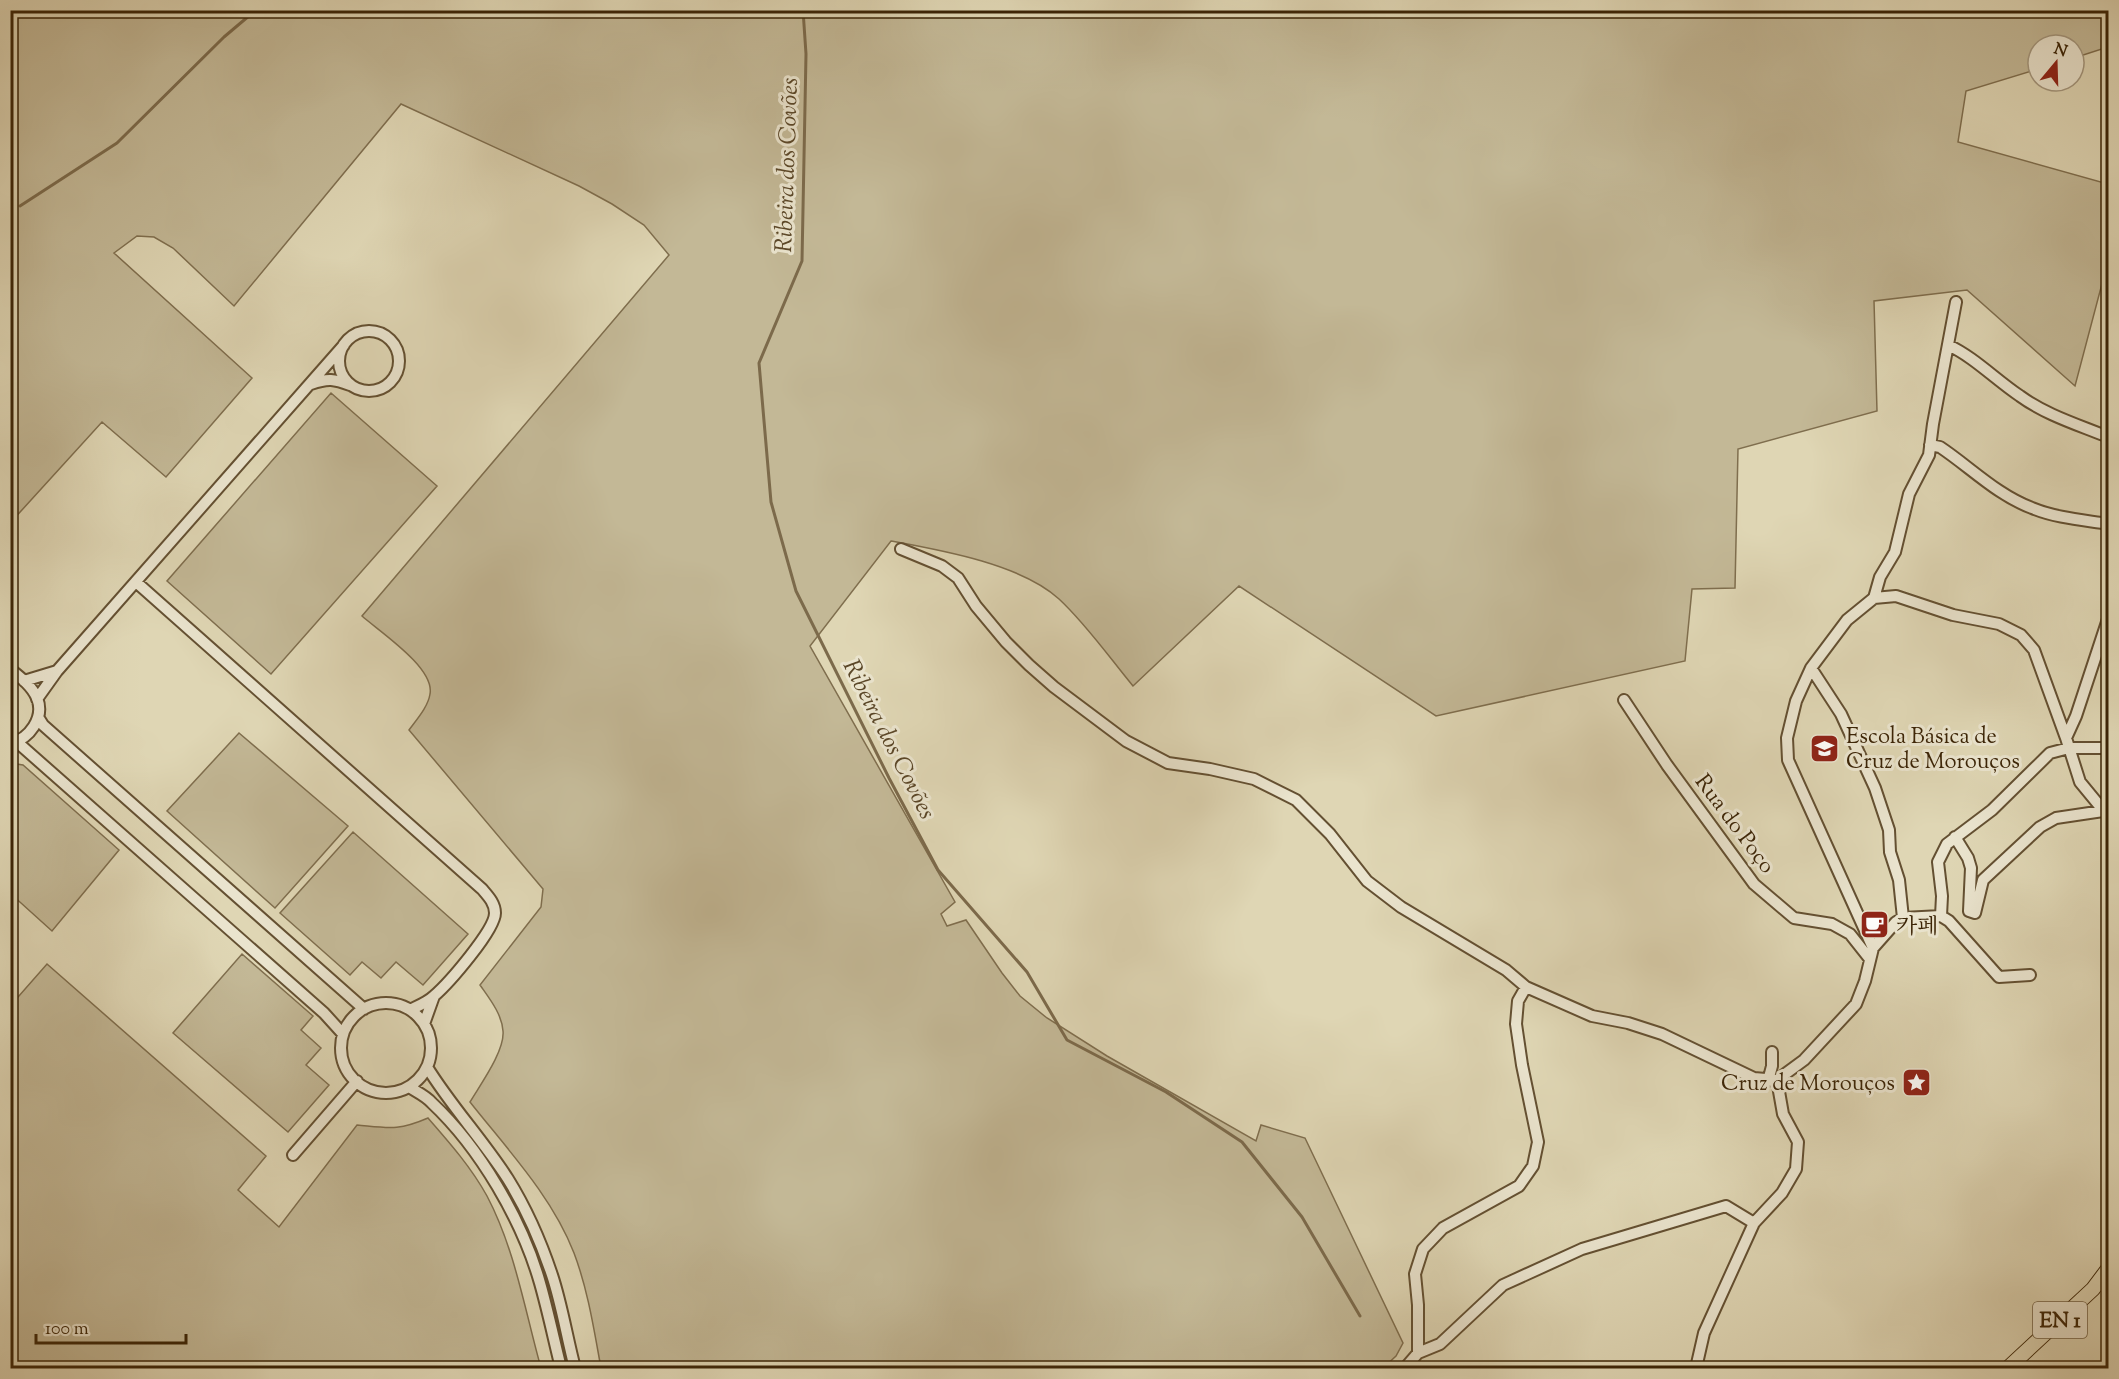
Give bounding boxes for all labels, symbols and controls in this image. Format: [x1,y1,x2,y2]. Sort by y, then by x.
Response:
north arrow [2026,33,2086,93]
text: N [2050,38,2070,64]
water label: Ribeira dos Covões [768,77,808,253]
water label: Ribeira dos Covões [833,654,943,826]
place label: Escola Básica de Cruz de Morouços [1846,722,2020,779]
school or university icon: Escola Básica de Cruz de Morouços [1809,732,1841,764]
street label: Rua do Poço [1686,768,1782,881]
cafe icon: 카페 [1859,909,1891,941]
place label: 카페 [1896,912,1939,944]
place icon: Cruz de Morouços [1900,1066,1932,1098]
place label: Cruz de Morouços [1721,1069,1895,1101]
road number: EN 1 [2033,1302,2087,1338]
scale bar [36,1307,186,1345]
text: 100 m [45,1317,89,1343]

